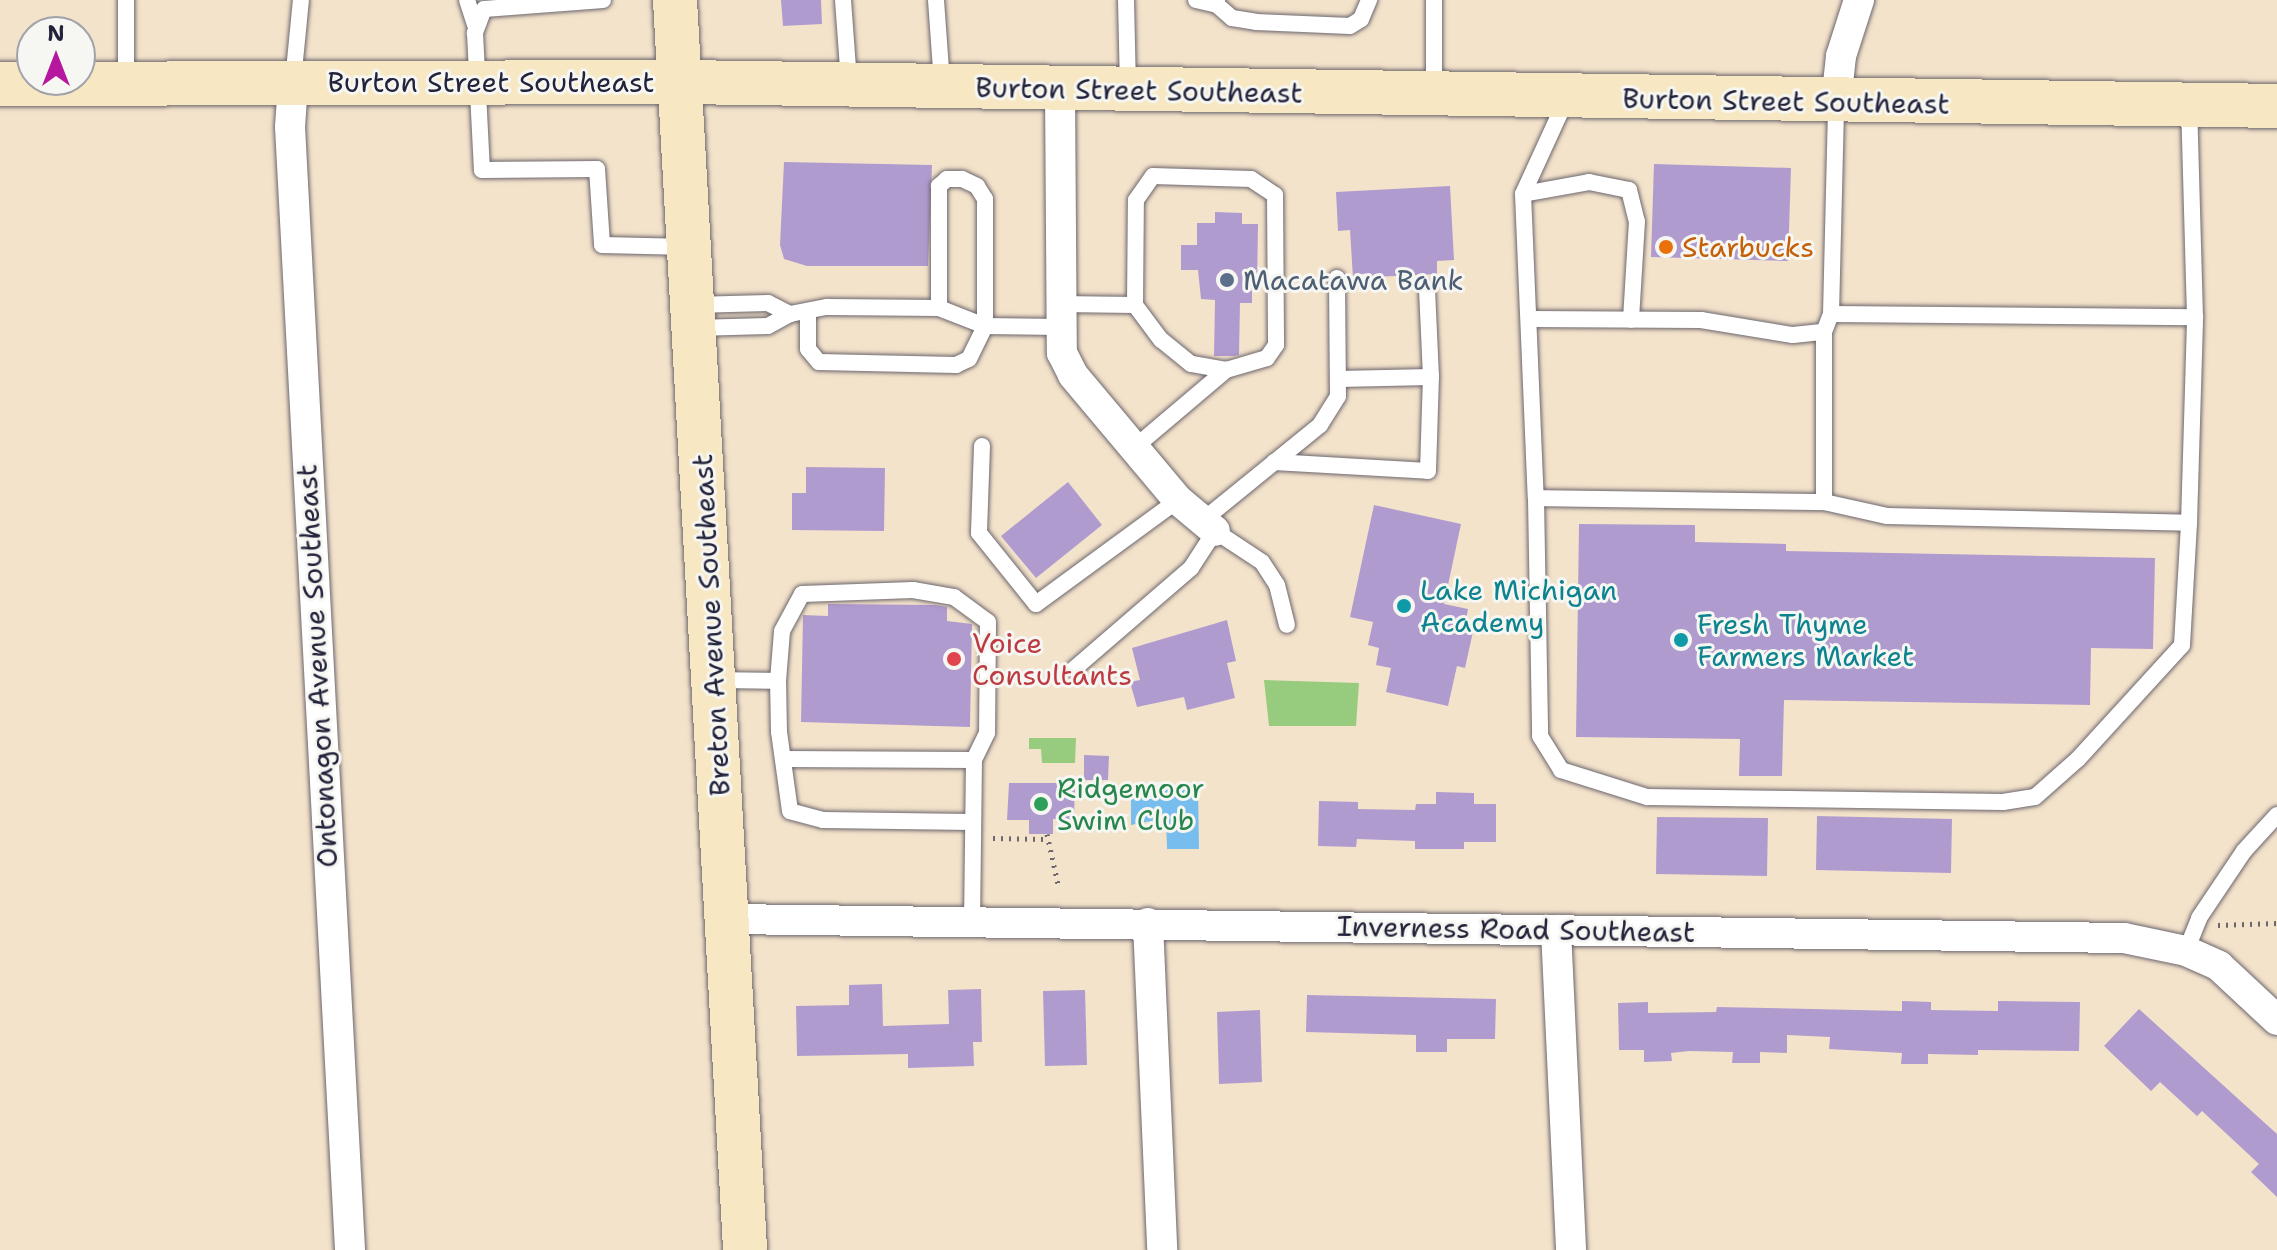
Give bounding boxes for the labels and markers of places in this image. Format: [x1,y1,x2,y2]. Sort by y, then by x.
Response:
place label: Starbucks [1682,230,1814,264]
marker: Starbucks [1657,238,1675,256]
place label: Macatawa Bank [1243,263,1464,297]
marker: Macatawa Bank [1218,271,1236,289]
place label: Lake Michigan Academy [1420,573,1617,639]
marker: Lake Michigan Academy [1395,597,1413,615]
place label: Fresh Thyme Farmers Market [1697,607,1914,673]
place label: Voice Consultants [972,626,1132,692]
marker: Fresh Thyme Farmers Market [1672,631,1690,649]
marker: Voice Consultants [943,648,965,670]
place label: Ridgemoor Swim Club [1057,771,1205,837]
marker: Ridgemoor Swim Club [1032,795,1050,813]

